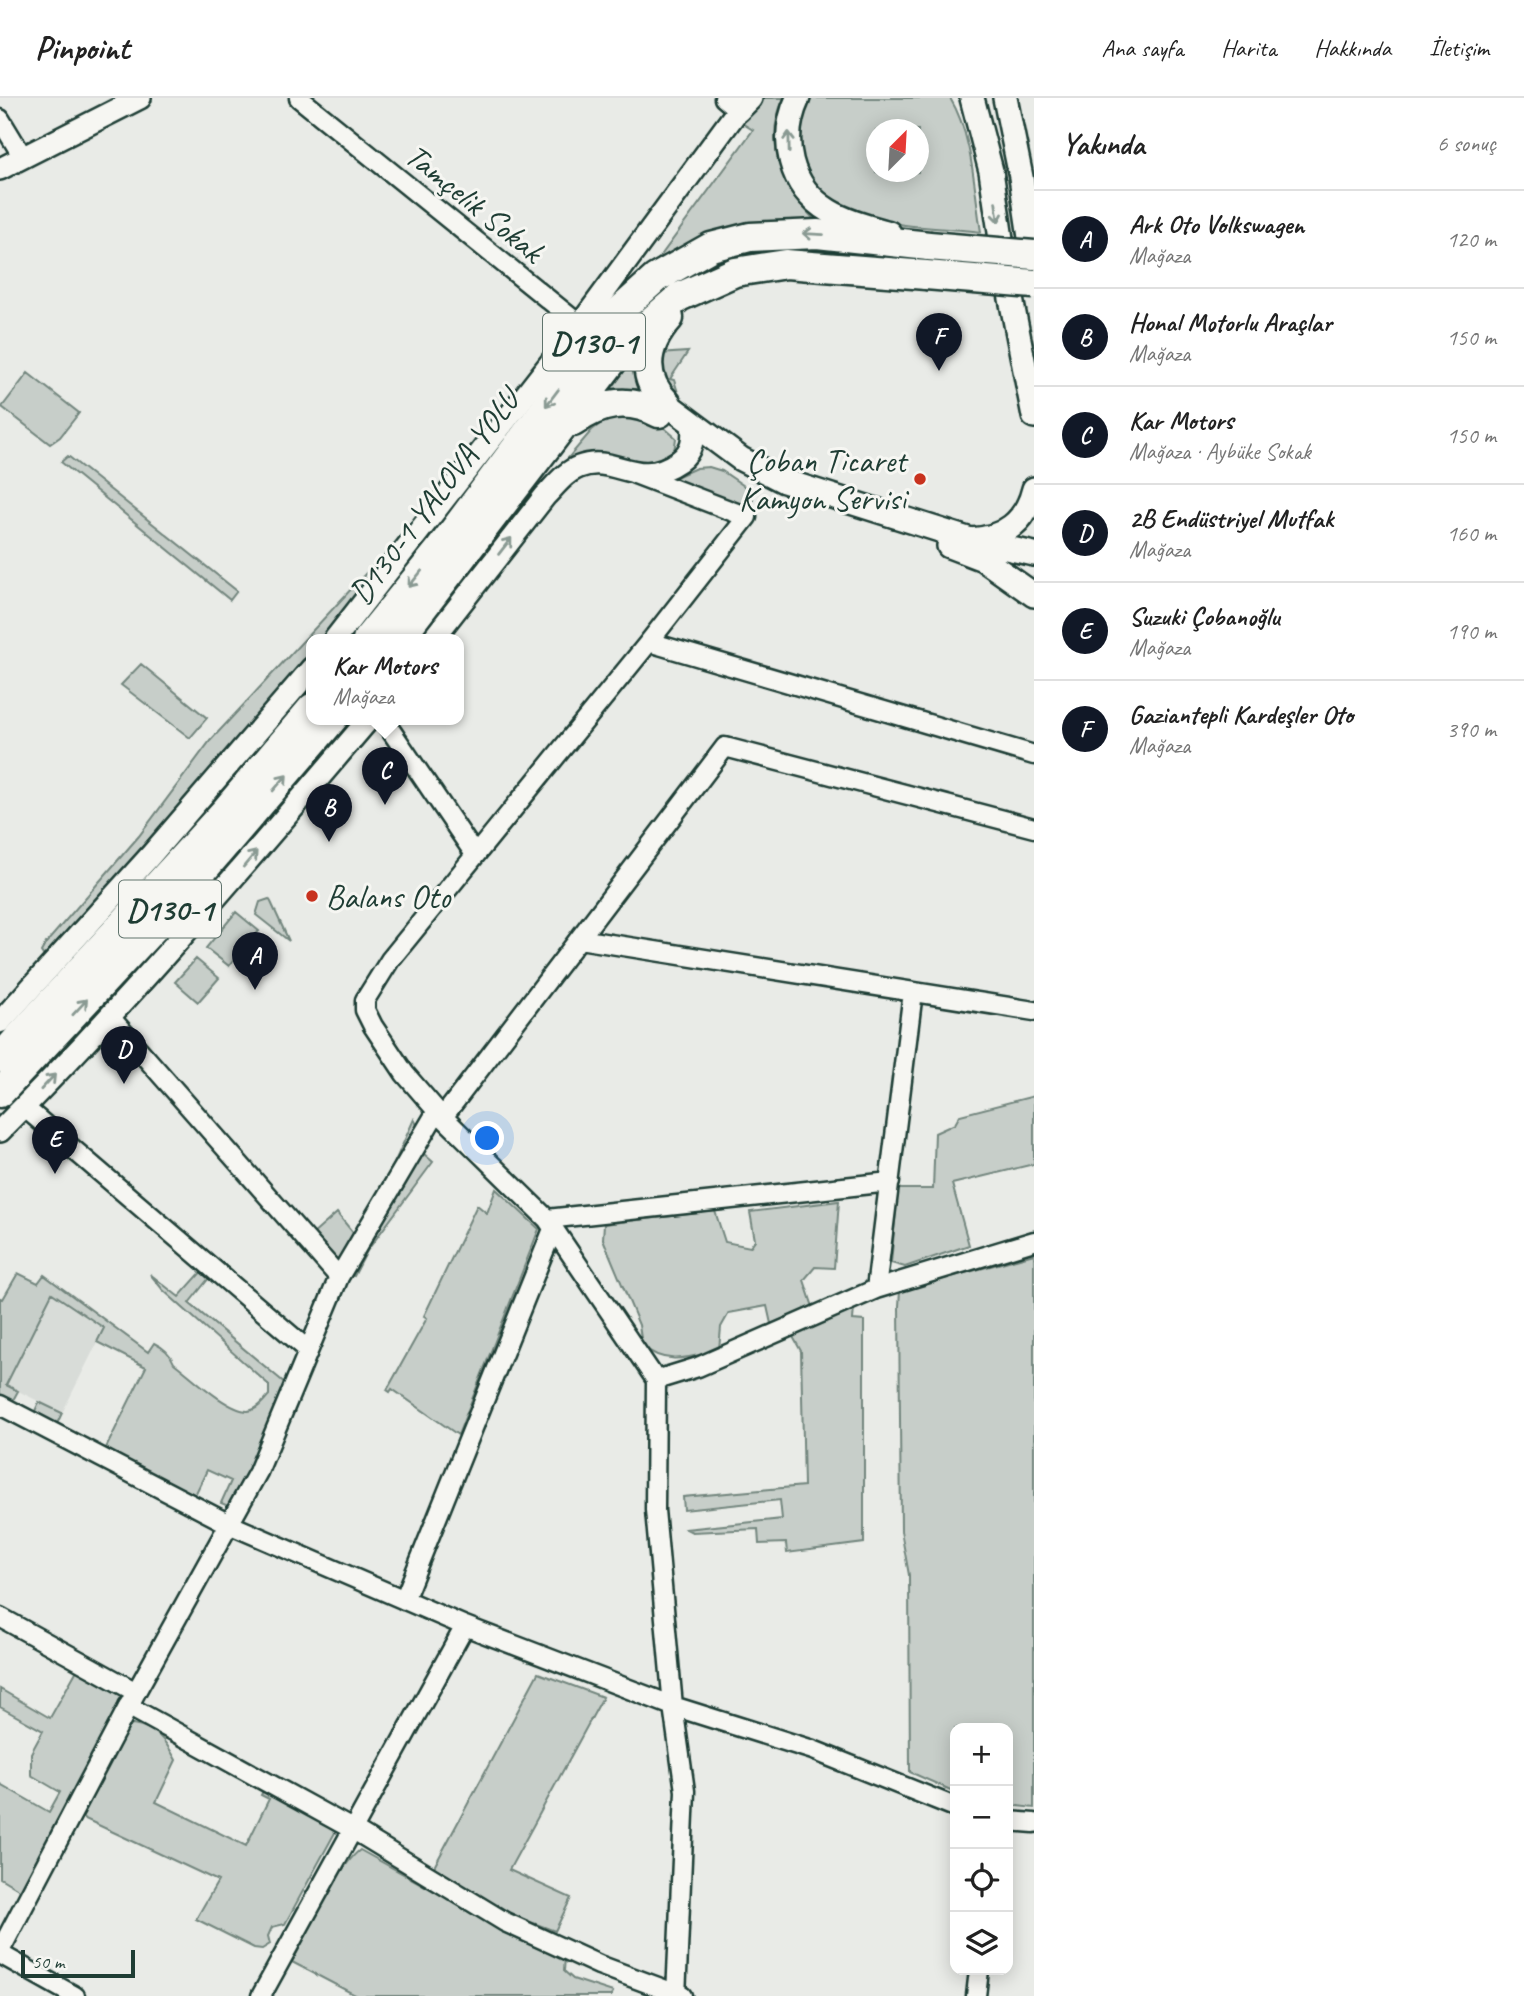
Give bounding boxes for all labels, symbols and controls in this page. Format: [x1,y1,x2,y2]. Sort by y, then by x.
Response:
text: Pinpoint [35,27,129,69]
text: Ana sayfa [1102,33,1183,63]
text: Harita [1221,33,1276,63]
text: Hakkında [1314,33,1391,63]
text: İletişim [1429,33,1489,63]
north arrow [866,119,929,182]
text: Yakında [1062,125,1144,163]
text: 6 sonuç [1437,129,1496,158]
one-way arrow [782,131,796,154]
street label: Tamçelik Sokak [397,134,554,273]
one-way arrow [991,200,1004,223]
text: Ark Oto Volkswagen [1129,208,1304,241]
text: A [1079,225,1091,254]
text: 120 m [1447,225,1496,254]
one-way arrow [802,227,824,240]
text: Mağaza [1129,241,1190,270]
text: Honal Motorlu Araçlar [1129,306,1332,339]
pin: F [916,313,962,371]
road number: D130-1 [543,314,645,370]
text: B [1079,323,1091,352]
text: 150 m [1447,323,1496,352]
text: Mağaza [1129,339,1190,368]
street label: D130-1 YALOVA YOLU [339,377,531,612]
one-way arrow [545,388,560,407]
text: Kar Motors [1129,404,1233,437]
text: C [1080,421,1090,450]
text: 150 m [1447,421,1496,450]
text: Mağaza · Aybüke Sokak [1129,437,1311,466]
place label: Çoban Ticaret Kamyon Servisi [739,440,910,520]
marker: Çoban Ticaret Kamyon Servisi [912,471,928,487]
text: 2B Endüstriyel Mutfak [1129,502,1333,535]
text: D [1078,519,1092,548]
text: 160 m [1447,519,1496,548]
text: Mağaza [1129,535,1190,564]
one-way arrow [497,538,513,556]
one-way arrow [408,570,423,588]
text: Suzuki Çobanoğlu [1129,600,1280,633]
text: E [1079,617,1091,646]
text: 190 m [1447,617,1496,646]
text: Mağaza [1129,633,1190,662]
popup [306,634,464,725]
text: Kar Motors [333,649,437,682]
text: Mağaza [333,682,394,711]
text: Gaziantepli Kardeşler Oto [1129,698,1353,731]
text: F [1080,715,1090,744]
text: 390 m [1447,715,1496,744]
text: Mağaza [1129,731,1190,760]
pin: C [362,747,408,805]
one-way arrow [272,774,288,792]
pin: B [306,784,352,842]
one-way arrow [242,851,258,869]
place label: Balans Oto [326,876,451,918]
road number: D130-1 [119,880,221,938]
marker: Balans Oto [304,888,320,904]
pin: A [232,932,278,990]
one-way arrow [72,998,88,1016]
pin: D [101,1026,147,1084]
one-way arrow [39,1074,56,1091]
pin: E [32,1116,78,1174]
your location [470,1121,504,1155]
map controls [950,1723,1013,1975]
button: + [950,1723,1013,1786]
button: − [950,1786,1013,1849]
button: locate [950,1849,1013,1912]
button: layers [950,1912,1013,1975]
scale bar [21,1947,135,1979]
text: 50 m [32,1950,64,1974]

